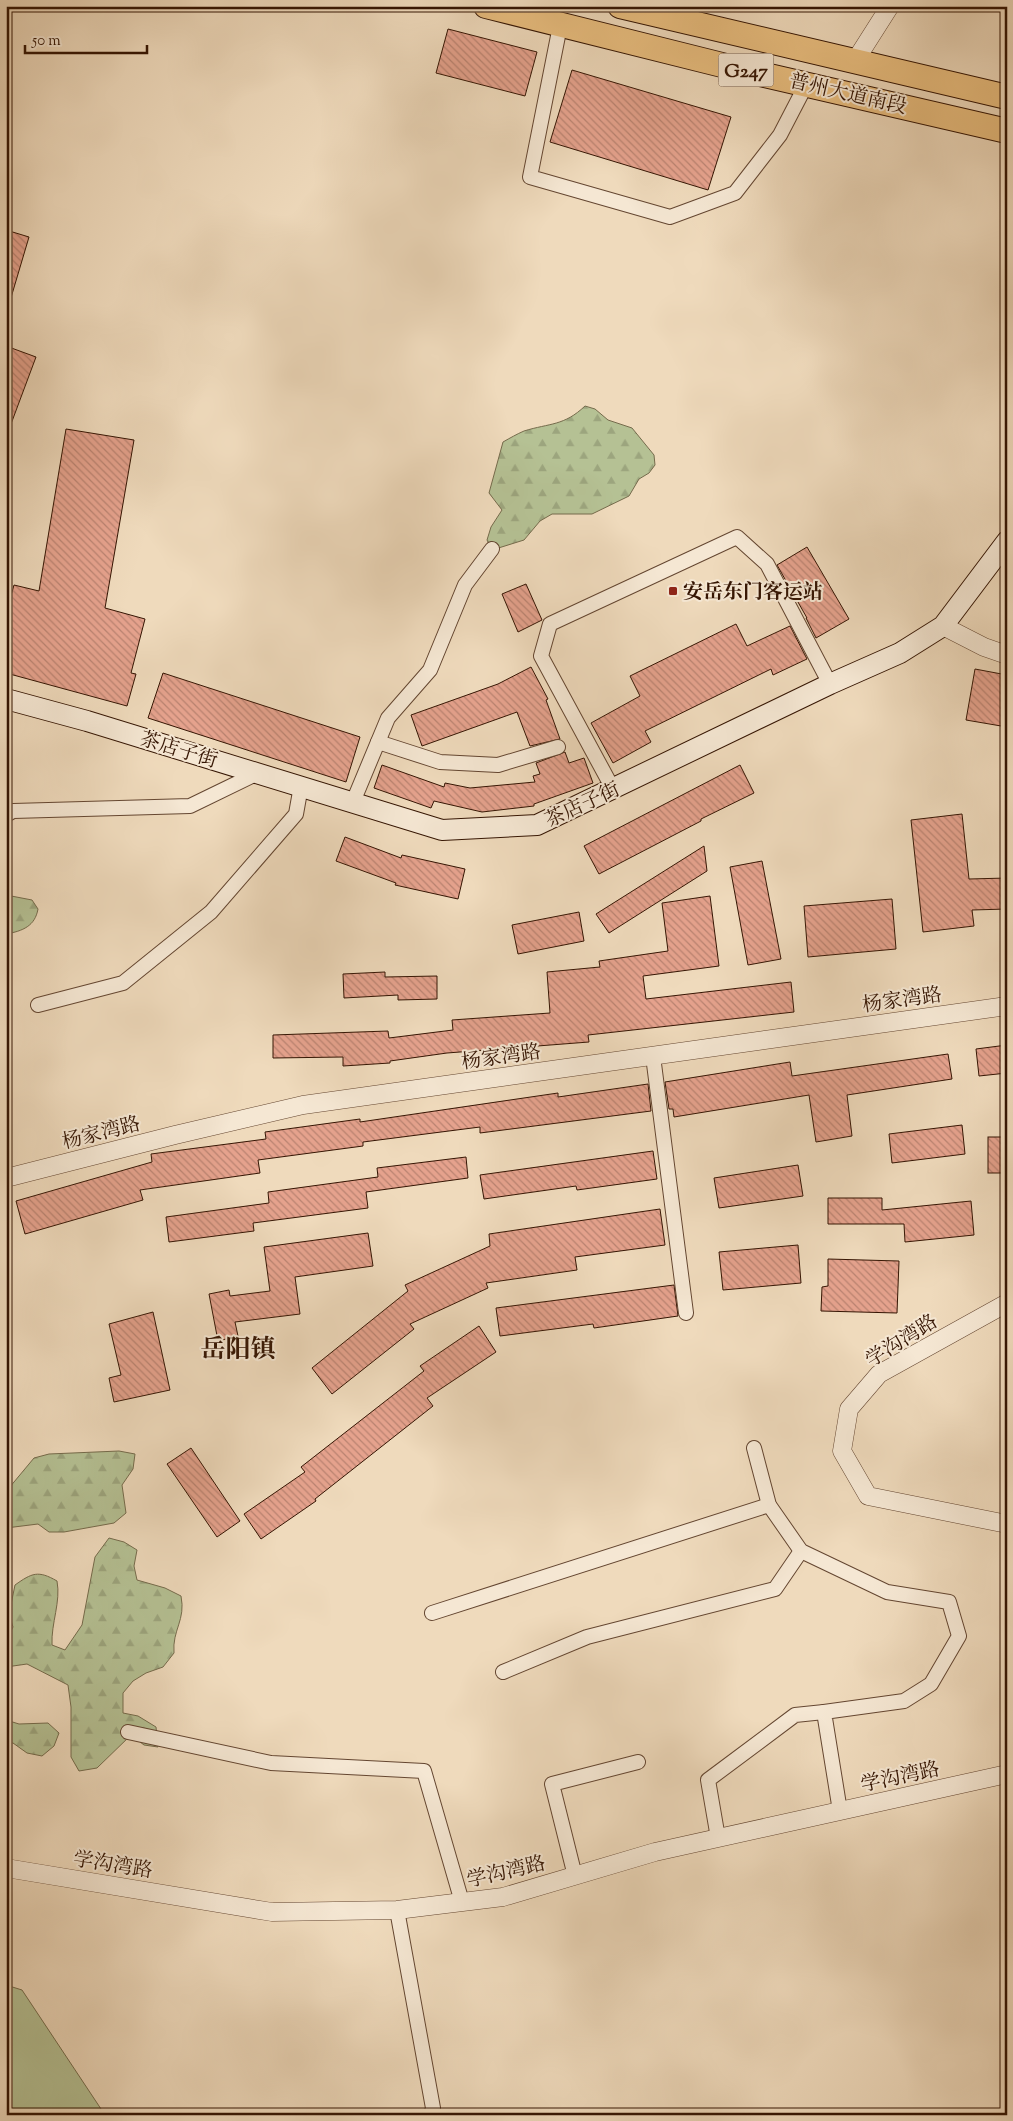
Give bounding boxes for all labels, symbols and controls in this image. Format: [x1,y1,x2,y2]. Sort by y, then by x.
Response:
scale bar [25,22,148,54]
text: 50 m [31,31,61,52]
road number: G247 [718,54,774,86]
street label: 普州大道南段 [786,68,909,123]
place label: 安岳东门客运站 [683,579,823,608]
marker: 安岳东门客运站 [667,585,679,597]
street label: 茶店子街 [136,726,221,777]
street label: 茶店子街 [541,776,625,836]
street label: 杨家湾路 [861,982,944,1021]
street label: 杨家湾路 [460,1039,543,1078]
street label: 杨家湾路 [59,1111,144,1158]
street label: 学沟湾路 [861,1309,944,1376]
district label: 岳阳镇 [200,1333,276,1369]
street label: 学沟湾路 [858,1756,943,1801]
street label: 学沟湾路 [71,1846,154,1887]
street label: 学沟湾路 [464,1850,549,1897]

